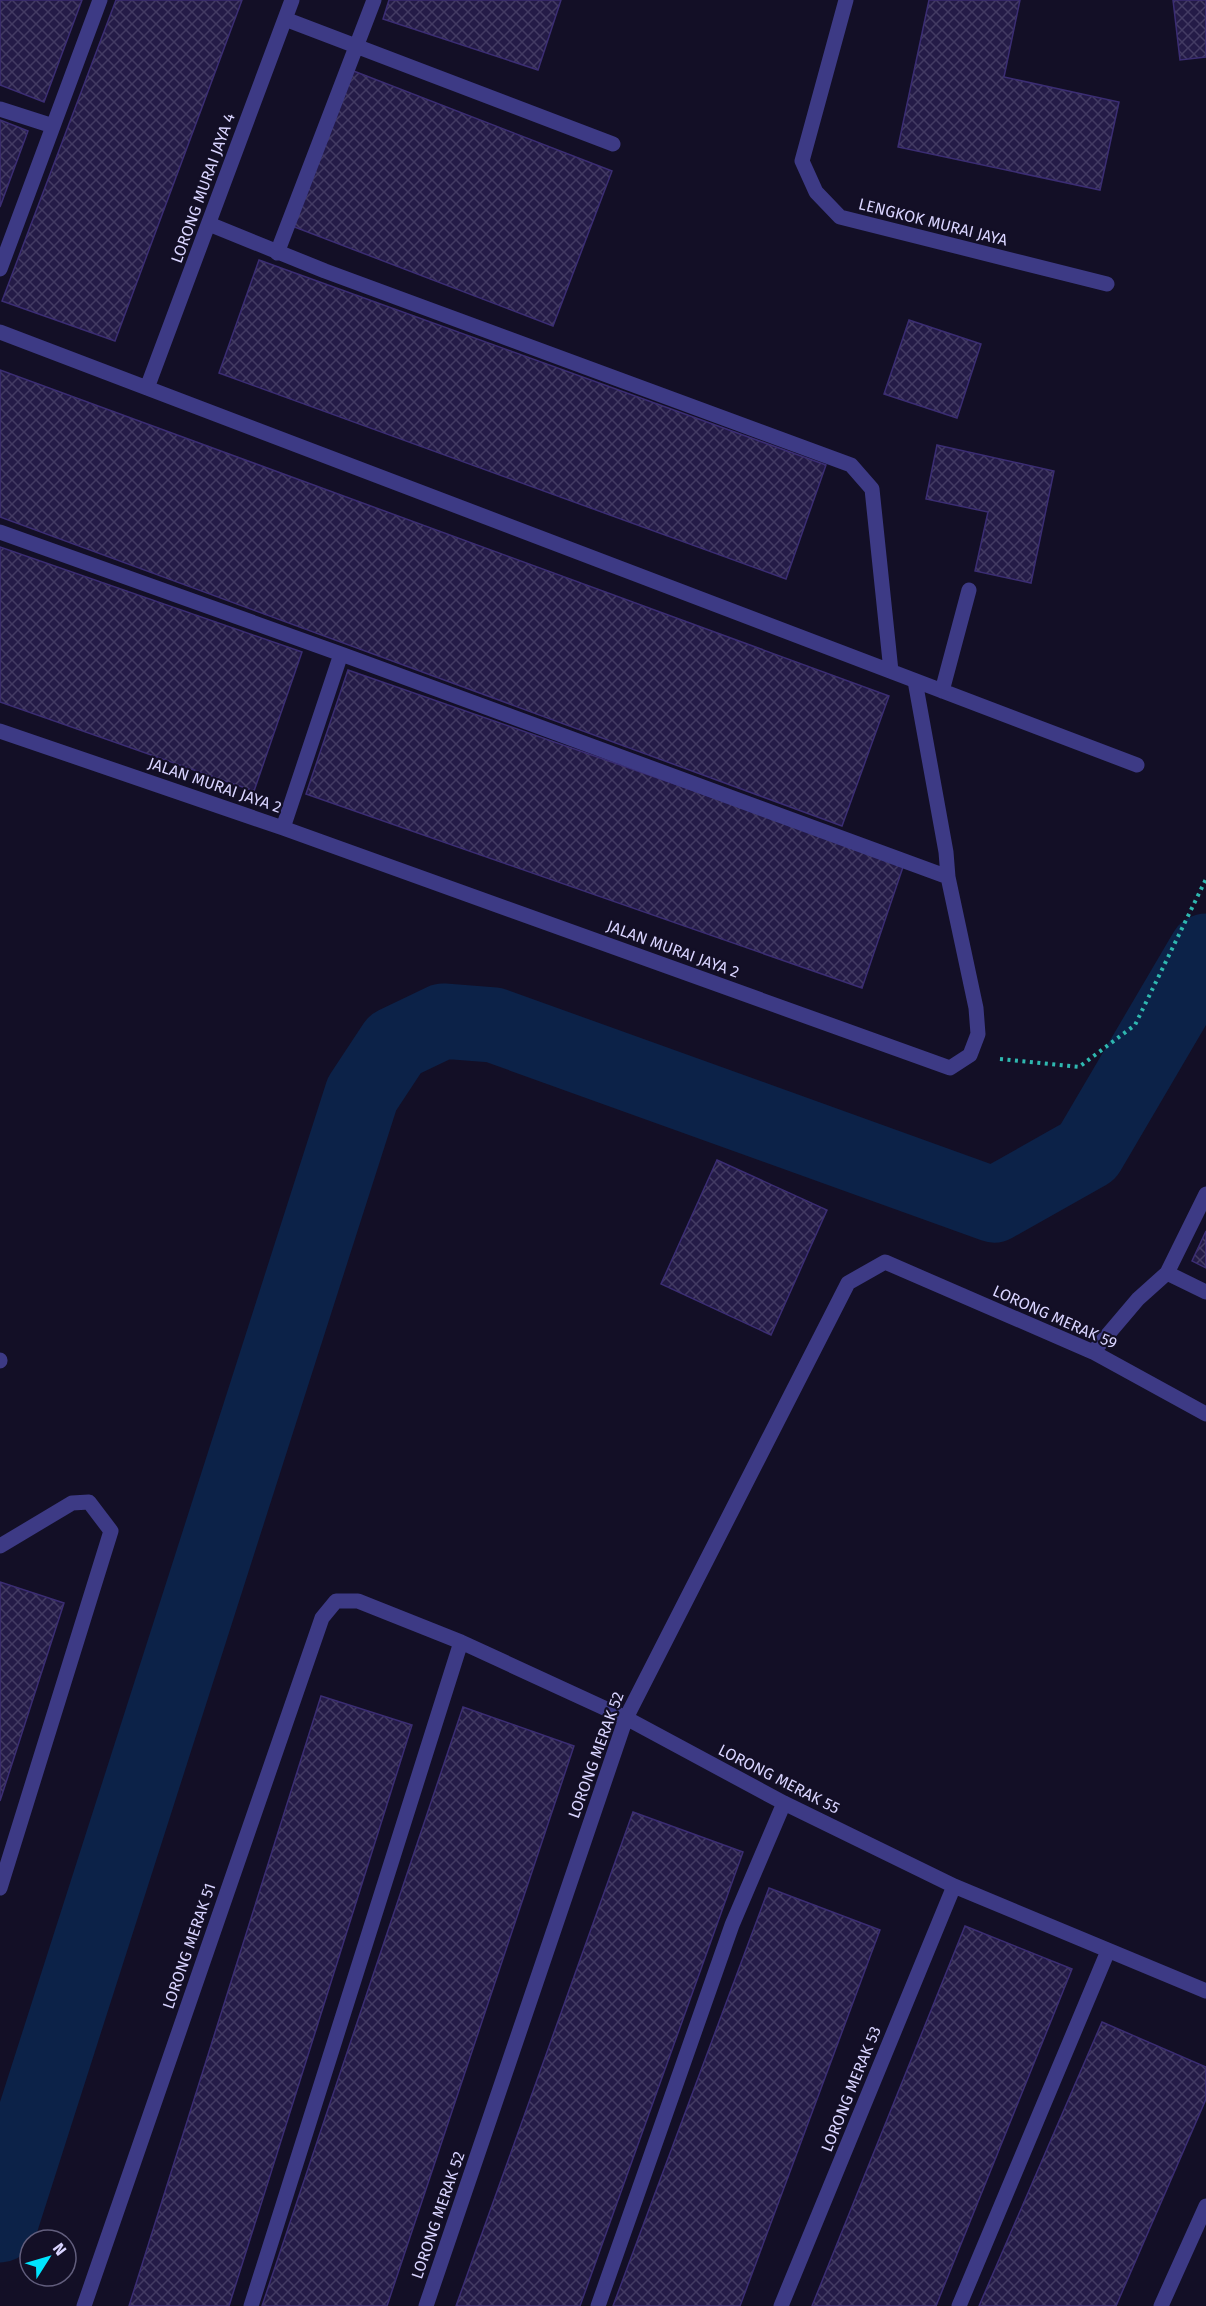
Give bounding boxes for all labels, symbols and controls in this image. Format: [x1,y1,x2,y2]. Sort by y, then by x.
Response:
street label: LORONG MURAI JAYA 4 [167,110,239,266]
street label: LENGKOK MURAI JAYA [857,194,1010,250]
street label: JALAN MURAI JAYA 2 [146,753,284,817]
street label: JALAN MURAI JAYA 2 [604,916,742,982]
street label: LORONG MERAK 59 [990,1281,1120,1353]
street label: LORONG MERAK 52 [564,1689,628,1821]
street label: LORONG MERAK 55 [715,1740,843,1818]
street label: LORONG MERAK 51 [159,1881,219,2011]
street label: LORONG MERAK 53 [817,2023,885,2154]
street label: LORONG MERAK 52 [407,2149,469,2281]
north arrow [18,2228,78,2288]
text: N [49,2239,70,2259]

